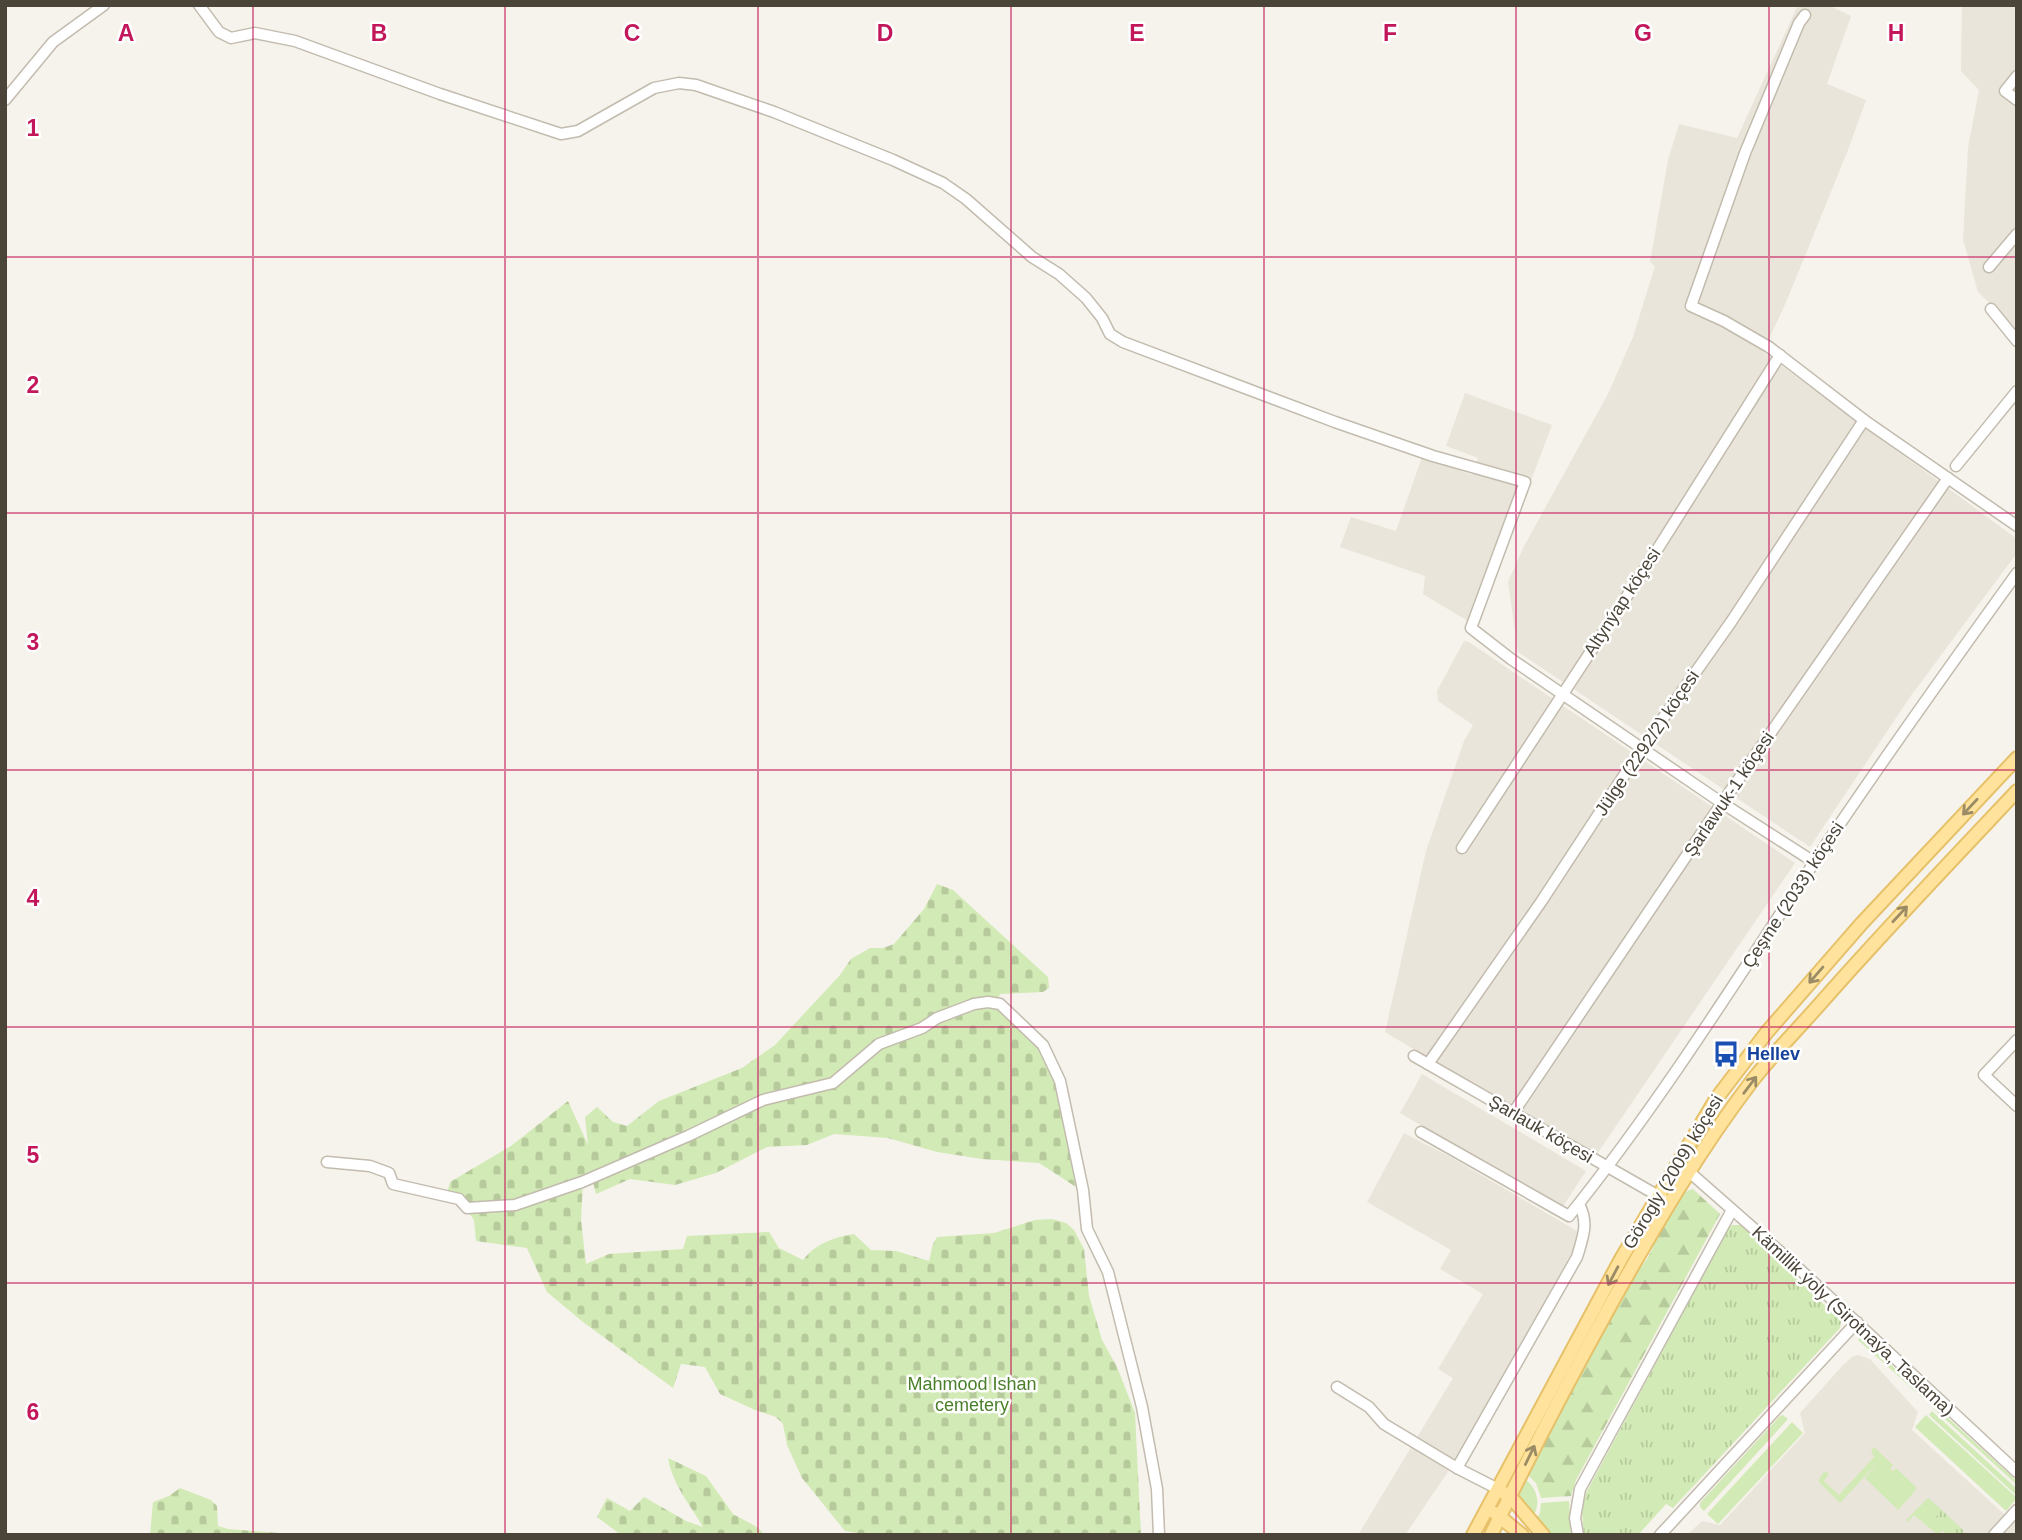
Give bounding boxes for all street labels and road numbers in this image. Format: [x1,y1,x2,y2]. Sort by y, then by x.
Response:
street label: Altynýap köçesi [1580,544,1664,660]
street label: Jülge (2292/2) köçesi [1591,666,1703,820]
street label: Şarlawuk-1 köçesi [1680,728,1778,860]
street label: Çeşme (2033) köçesi [1738,818,1848,972]
street label: Şarlauk köçesi [1485,1091,1597,1167]
street label: Görogly (2009) köçesi [1619,1091,1727,1253]
street label: Kämillik ýoly (Sirotnaýa, Taslama) [1748,1222,1958,1420]

